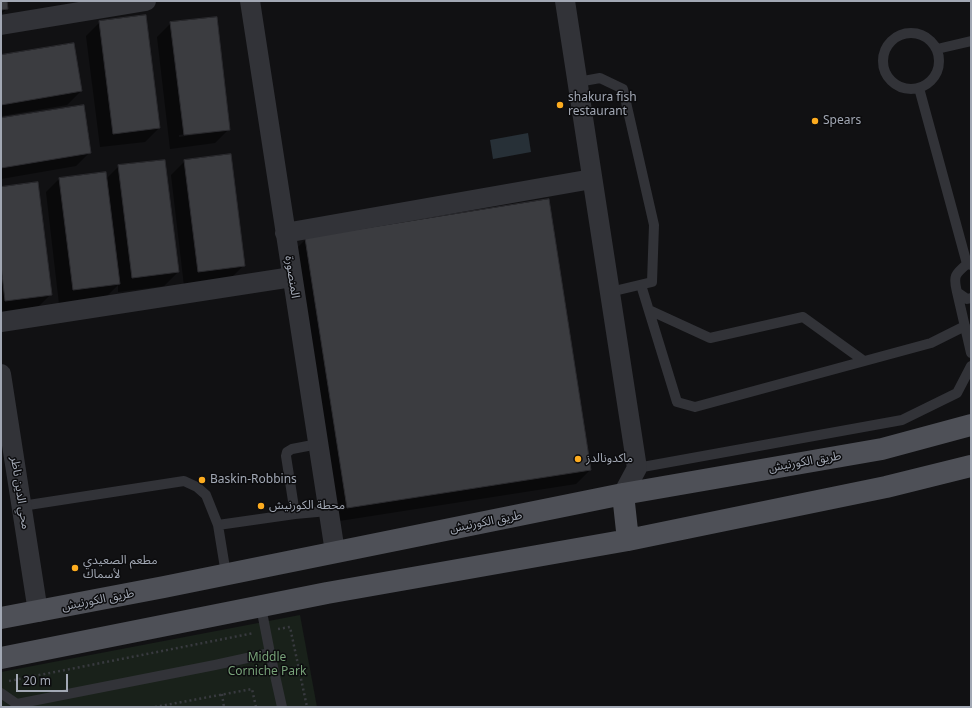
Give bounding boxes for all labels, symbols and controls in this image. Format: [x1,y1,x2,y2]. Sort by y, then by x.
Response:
place label: shakura fish restaurant [568,91,637,119]
marker: shakura fish restaurant [555,100,565,110]
place label: Spears [823,114,861,128]
marker: Spears [810,116,820,126]
street label: المنصورة [282,255,302,299]
street label: طريق الكورنيش [767,449,843,475]
place label: ماكدونالدز [586,452,633,466]
marker: ماكدونالدز [573,454,583,464]
street label: محي الدين ناظر [7,456,33,530]
place label: Baskin-Robbins [210,473,297,487]
marker: Baskin-Robbins [197,475,207,485]
place label: محطة الكورنيش [269,499,345,513]
marker: محطة الكورنيش [256,501,266,511]
street label: طريق الكورنيش [448,508,524,536]
place label: مطعم الصعيدي لأسماك [83,554,158,582]
marker: مطعم الصعيدي لأسماك [70,563,80,573]
street label: طريق الكورنيش [60,586,136,614]
park label: Middle Corniche Park [228,651,306,679]
scale bar [18,666,70,692]
text: 20 m [23,672,51,689]

